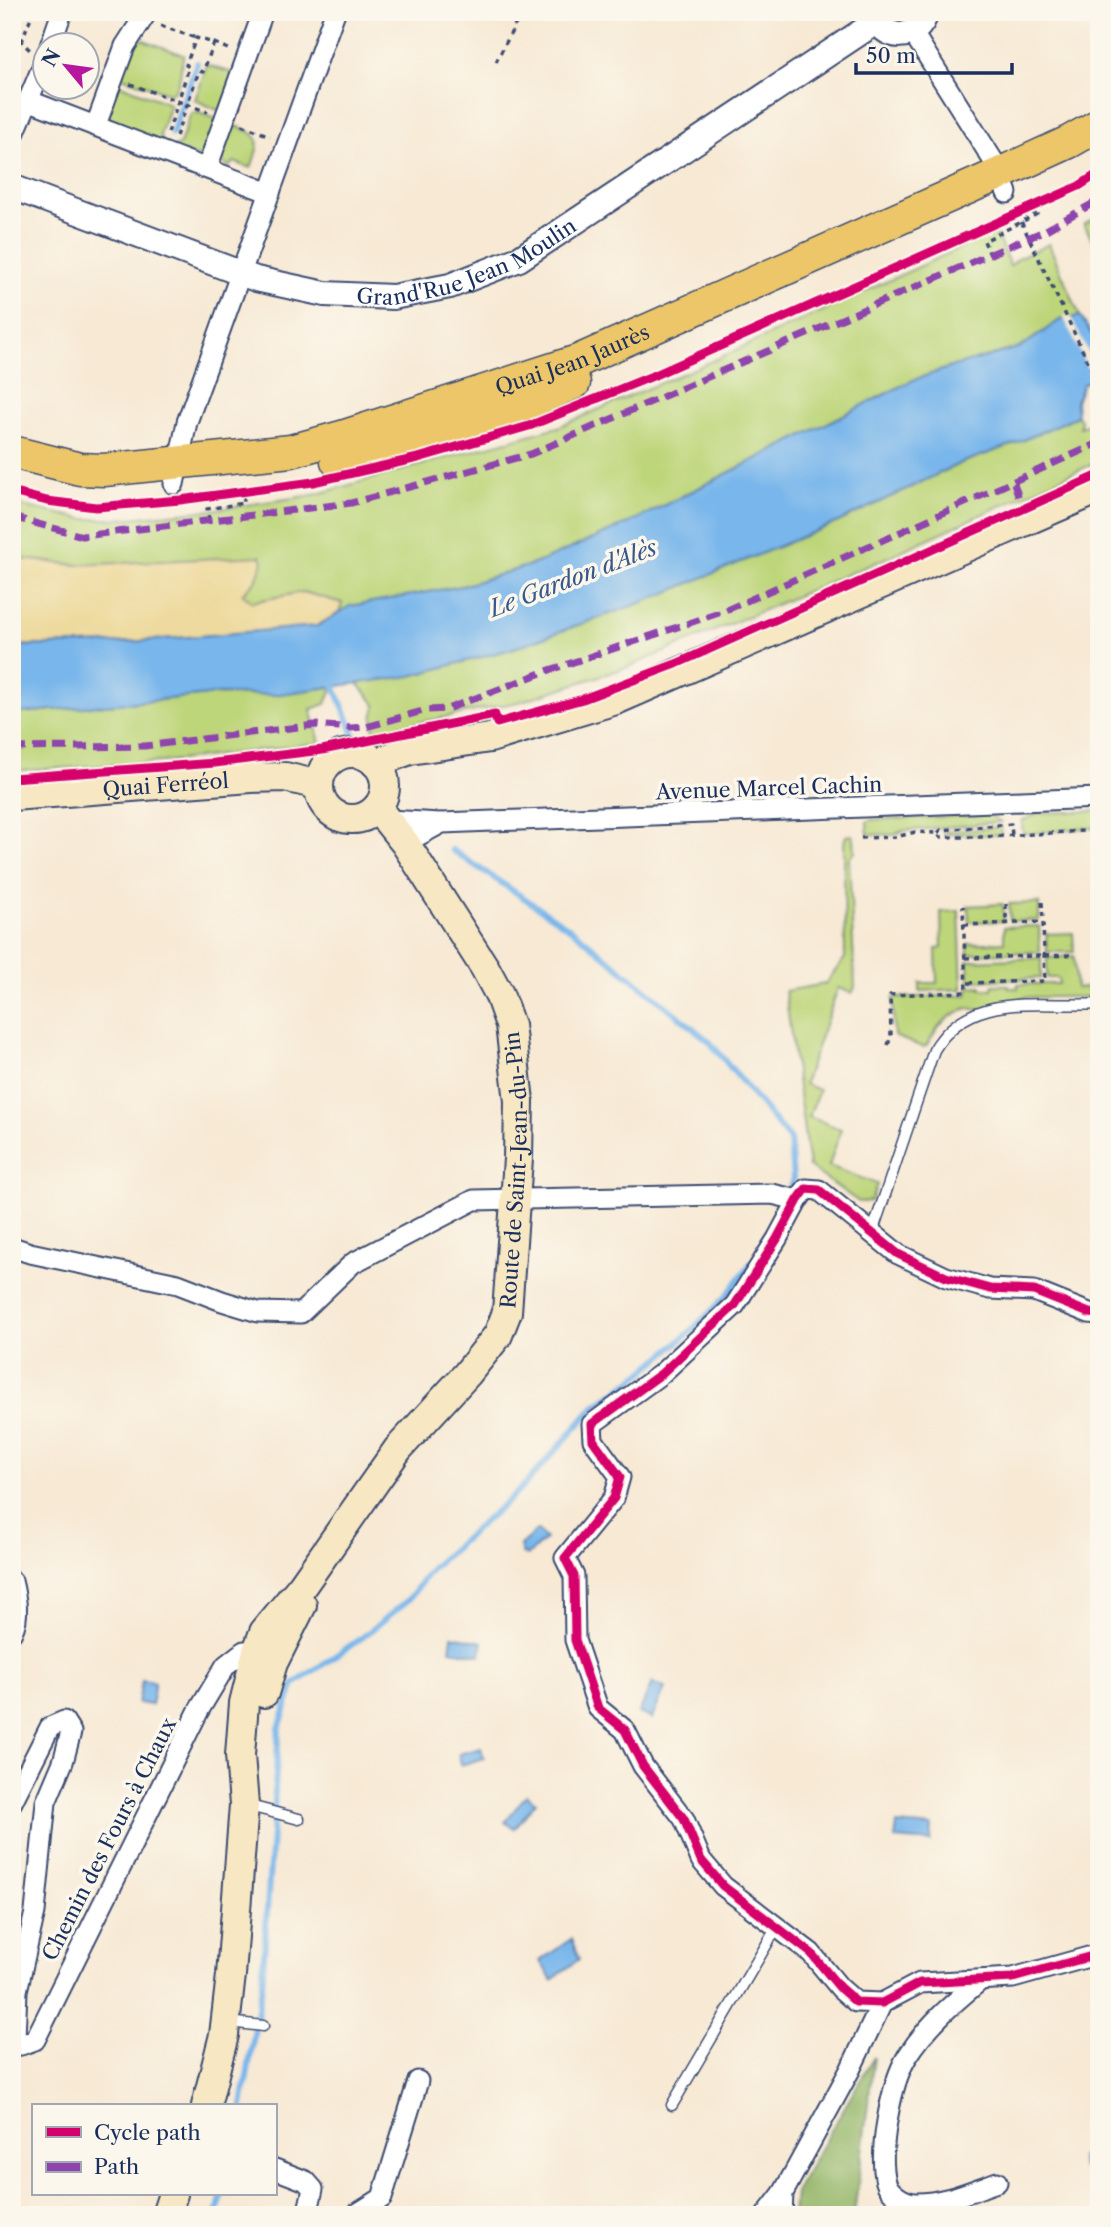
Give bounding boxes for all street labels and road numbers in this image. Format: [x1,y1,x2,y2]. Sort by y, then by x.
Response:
street label: Grand'Rue Jean Moulin [356,212,580,310]
street label: Quai Jean Jaurès [492,318,653,399]
street label: Quai Ferréol [102,767,230,802]
street label: Avenue Marcel Cachin [654,772,883,804]
street label: Route de Saint-Jean-du-Pin [495,1030,532,1309]
street label: Chemin des Fours à Chaux [37,1713,182,1965]

